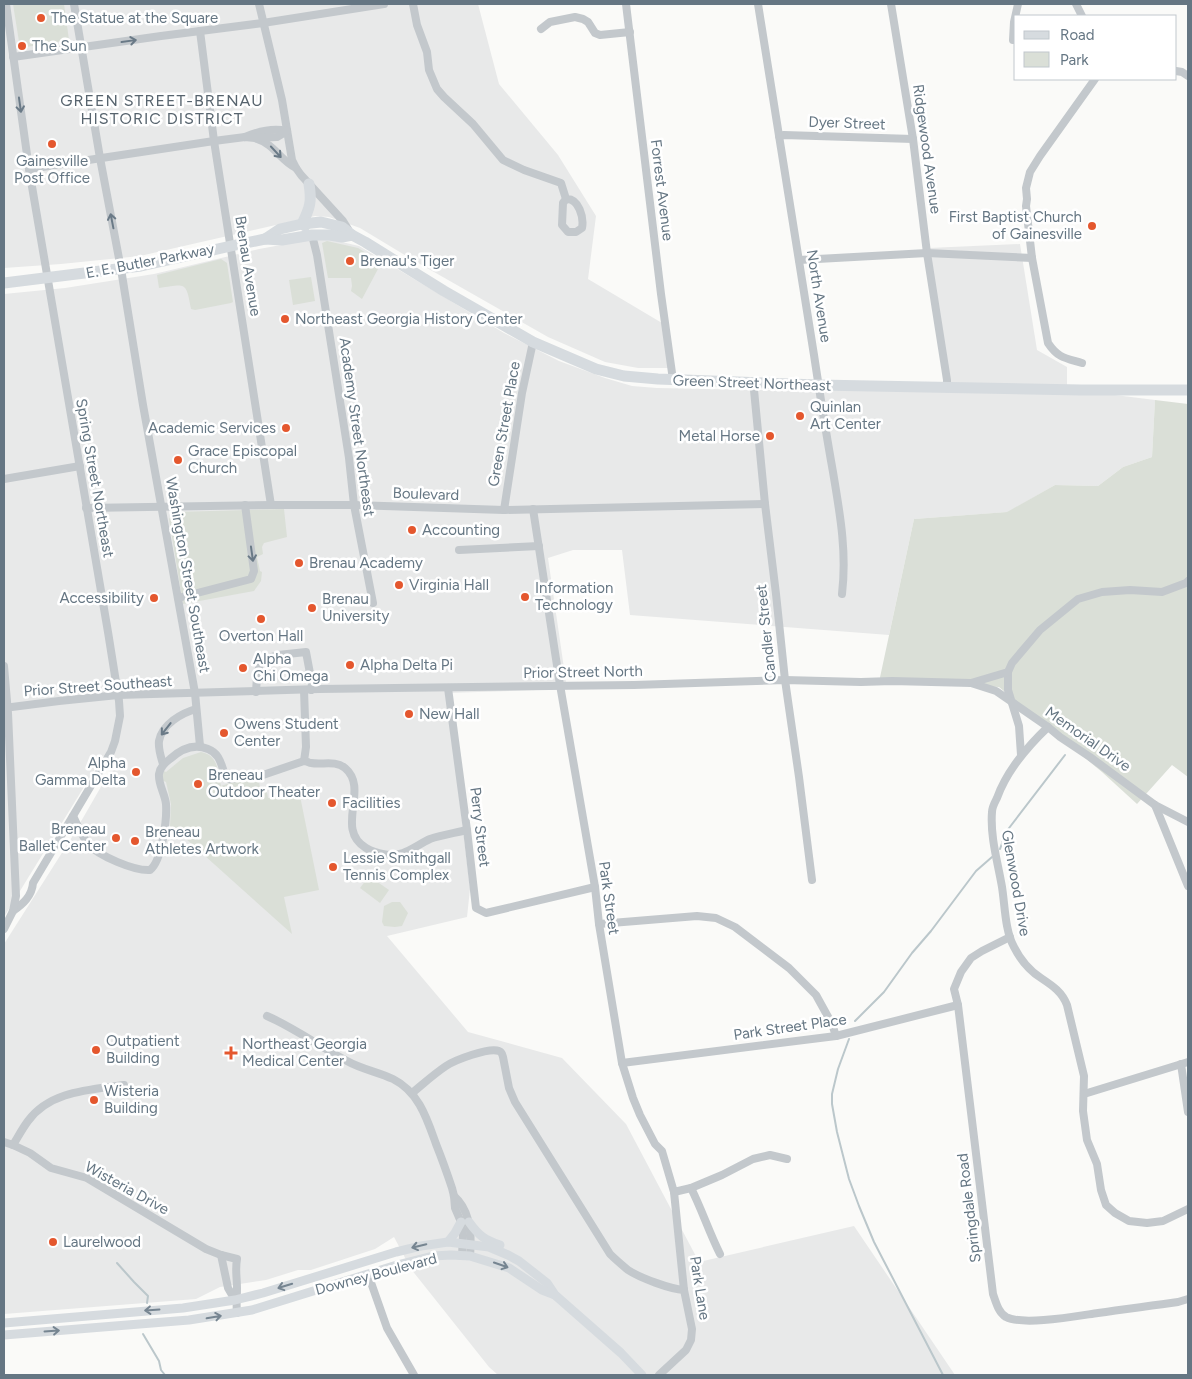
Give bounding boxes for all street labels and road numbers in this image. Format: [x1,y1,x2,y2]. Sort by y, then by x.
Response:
street label: Ridgewood Avenue [909,83,945,215]
street label: Dyer Street [808,113,886,133]
street label: Forrest Avenue [647,138,677,242]
street label: Brenau Avenue [231,215,265,317]
street label: E. E. Butler Parkway [84,240,216,282]
street label: North Avenue [803,248,835,344]
street label: Academy Street Northeast [336,336,379,518]
street label: Green Street Place [484,360,524,488]
street label: Green Street Northeast [672,371,832,395]
street label: Spring Street Northeast [72,397,118,559]
street label: Washington Street Southeast [162,476,214,675]
street label: Boulevard [392,484,460,504]
street label: Candler Street [752,583,780,683]
street label: Prior Street North [523,662,643,682]
street label: Prior Street Southeast [23,672,173,700]
street label: Memorial Drive [1042,703,1134,775]
street label: Perry Street [466,786,494,868]
street label: Glenwood Drive [998,829,1034,937]
street label: Park Street [595,860,623,936]
street label: Park Street Place [732,1010,848,1044]
street label: Springdale Road [953,1152,985,1264]
street label: Wisteria Drive [82,1158,172,1218]
street label: Downey Boulevard [313,1249,439,1299]
street label: Park Lane [686,1255,714,1321]

